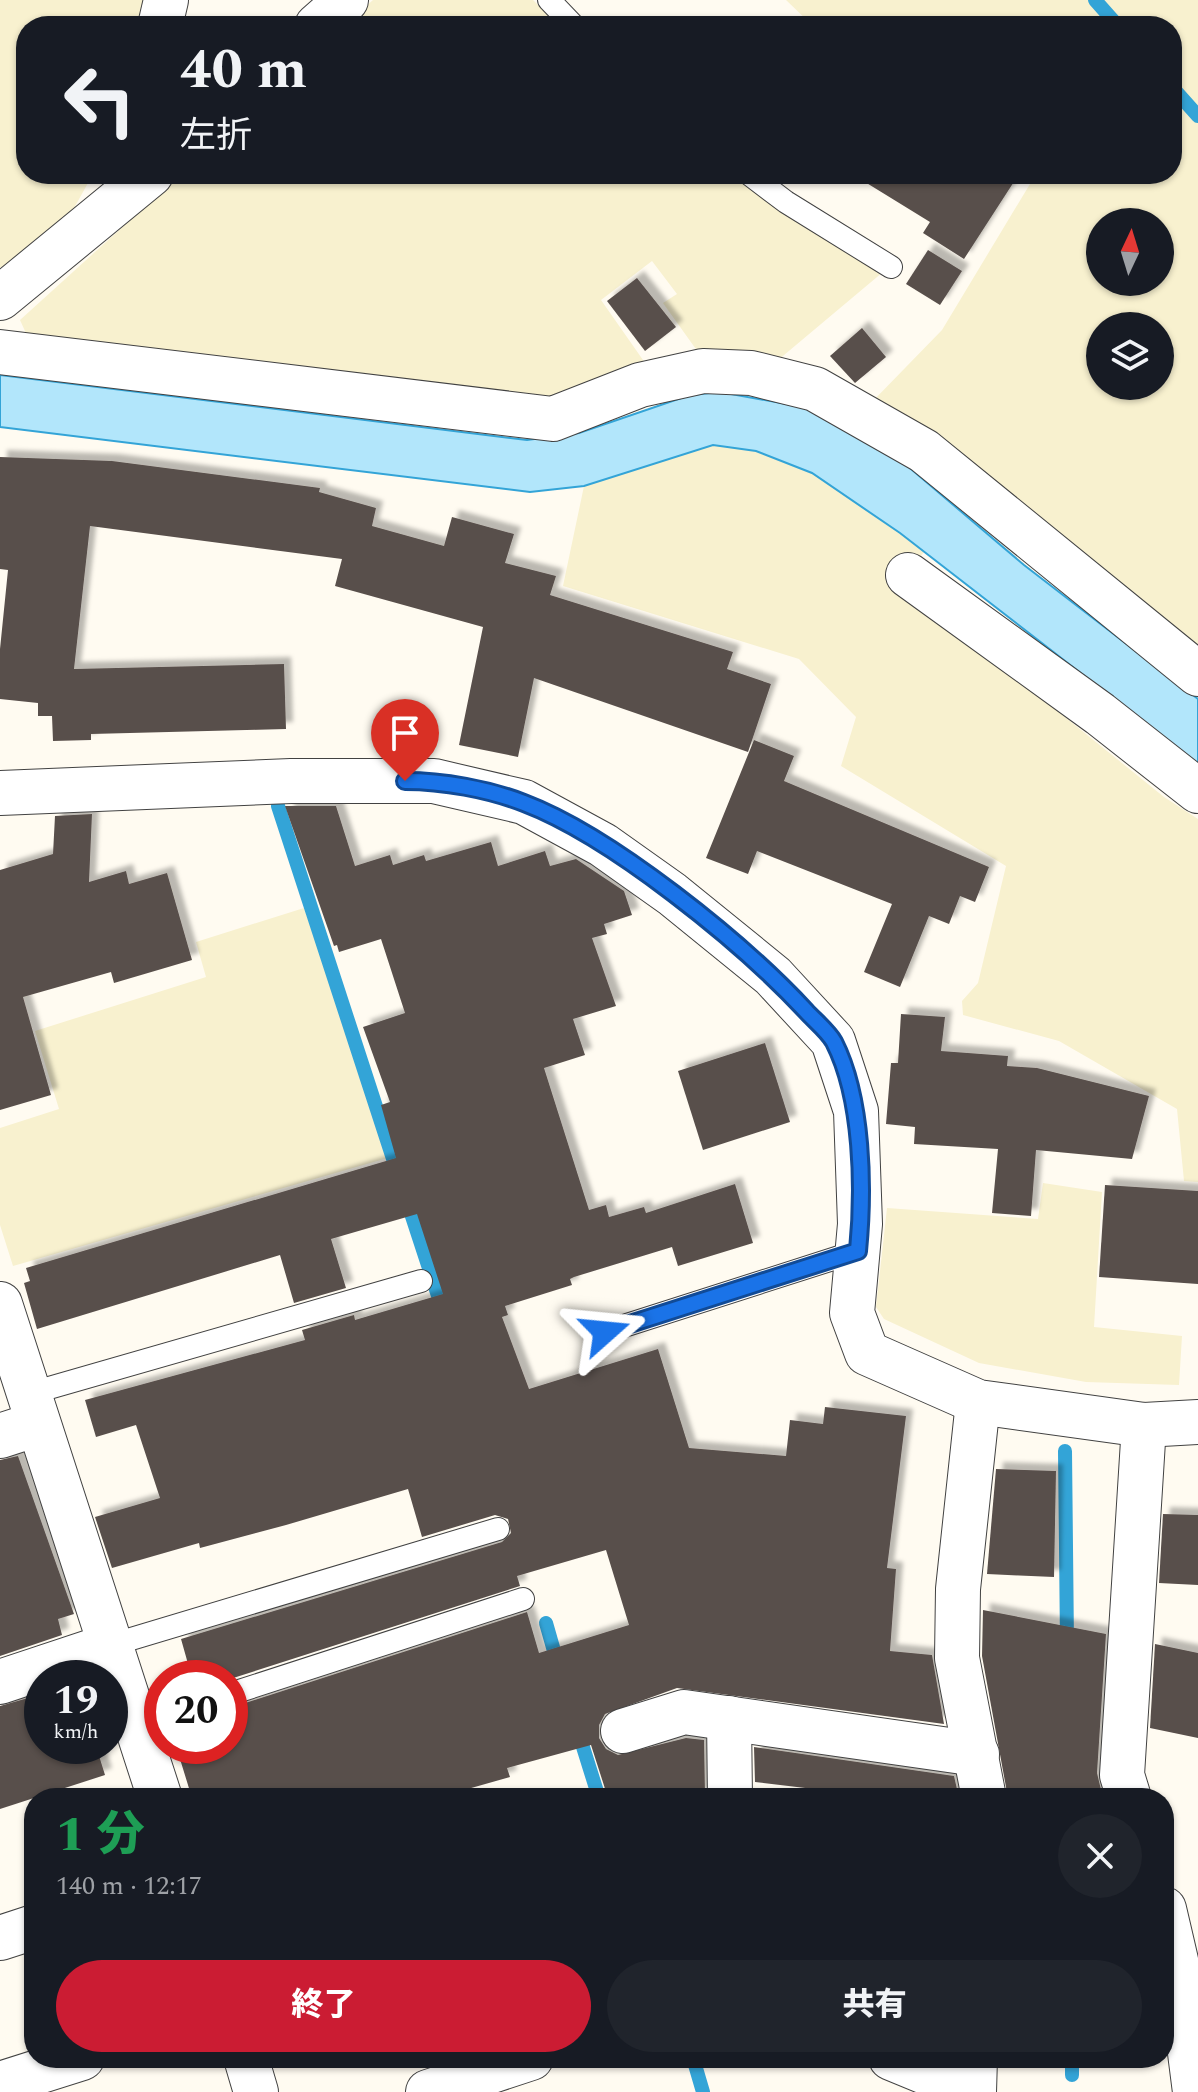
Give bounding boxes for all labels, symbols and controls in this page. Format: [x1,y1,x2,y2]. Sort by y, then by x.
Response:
text: 40 m [180,28,307,113]
icon: left [48,48,152,152]
text: 左折 [180,109,252,164]
north arrow [1086,208,1174,296]
map controls [1086,208,1174,400]
button: layers [1086,312,1174,400]
pin [371,699,439,781]
icon: arrive [383,711,427,755]
position arrow [563,1290,647,1374]
speed limit sign: 20 [144,1660,248,1764]
text: 19 [54,1671,98,1732]
text: km/h [54,1717,99,1747]
text: 1 分 [56,1799,145,1872]
button: close [1058,1814,1142,1898]
text: 140 m · 12:17 [56,1866,202,1906]
button: 終了 [56,1960,591,2052]
button: 共有 [607,1960,1142,2052]

